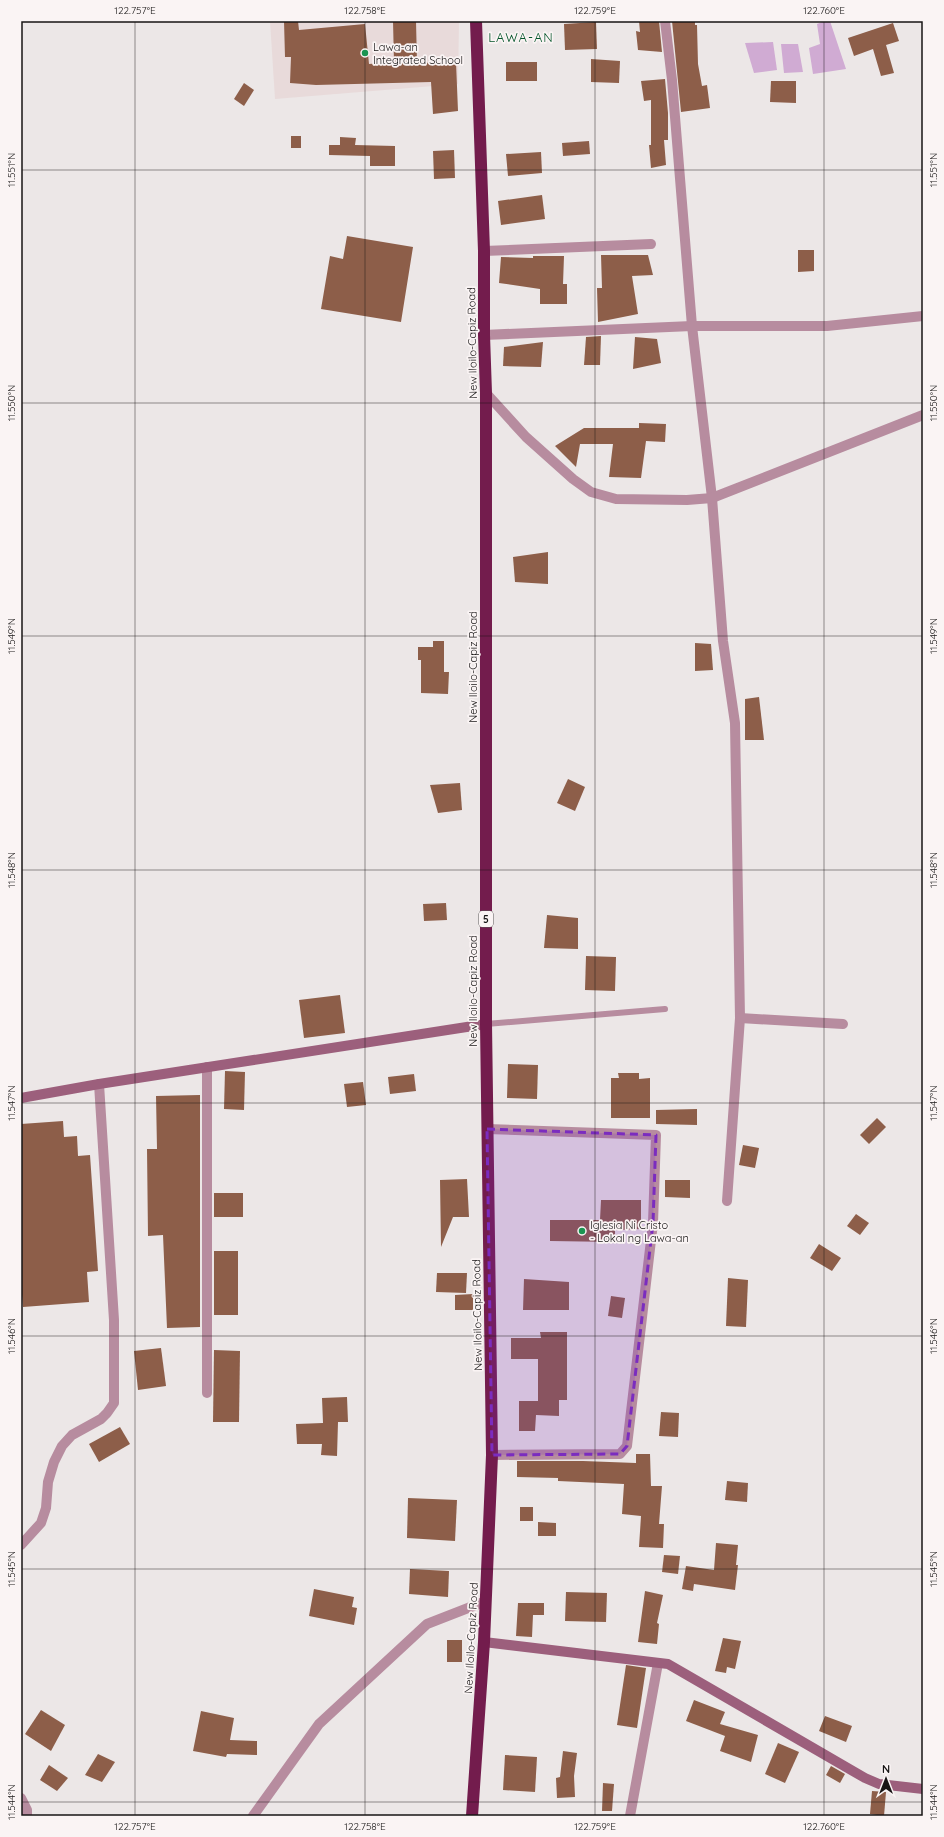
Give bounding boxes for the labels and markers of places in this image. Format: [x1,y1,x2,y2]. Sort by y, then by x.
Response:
place label: Lawa-an Integrated School [373,40,463,67]
marker: Lawa-an Integrated School [360,48,370,58]
place label: Iglesia Ni Cristo - Lokal ng Lawa-an [590,1218,689,1245]
marker: Iglesia Ni Cristo - Lokal ng Lawa-an [577,1226,587,1236]

